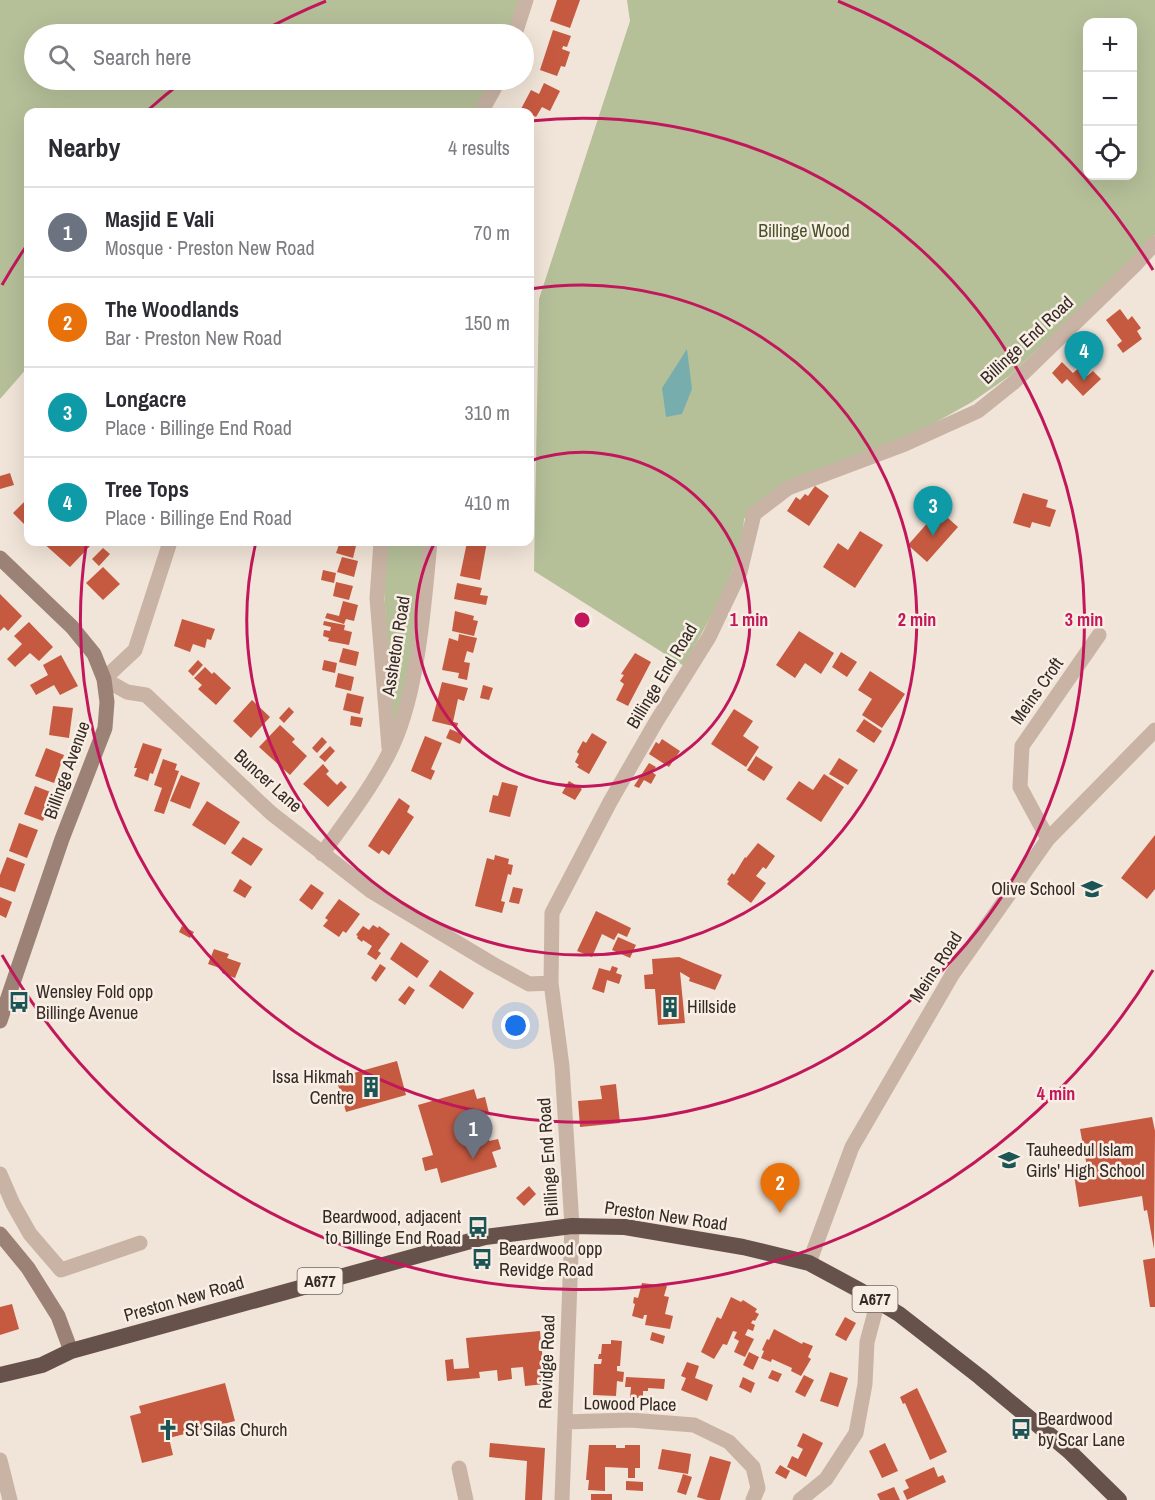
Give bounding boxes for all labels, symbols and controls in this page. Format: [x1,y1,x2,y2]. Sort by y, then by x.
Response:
map controls [1083,18,1137,180]
button: + [1083,18,1137,72]
search box [24,24,534,90]
icon: search [45,41,78,74]
text: Search here [93,42,191,72]
button: − [1083,72,1137,126]
button: locate [1083,126,1137,180]
text: Nearby [48,130,120,165]
text: 4 results [448,134,510,161]
text: Masjid E Vali [105,204,214,234]
park label: Billinge Wood [758,218,850,243]
text: 1 [63,219,72,246]
text: 70 m [474,219,510,246]
text: Mosque · Preston New Road [105,234,315,261]
street label: Billinge End Road [975,290,1079,389]
text: The Woodlands [105,294,239,324]
text: 2 [63,309,72,336]
text: 150 m [464,309,510,336]
text: Bar · Preston New Road [105,324,282,351]
pin: 4 [1064,332,1104,381]
text: Longacre [105,384,186,414]
text: 3 [63,399,72,426]
text: 310 m [464,399,510,426]
text: Place · Billinge End Road [105,414,292,441]
text: Tree Tops [105,474,189,504]
pin: 3 [914,486,952,536]
text: 4 [63,489,72,516]
text: 410 m [464,489,510,516]
text: Place · Billinge End Road [105,504,292,531]
street label: Assheton Road [375,594,416,699]
text: 1 min [730,607,768,632]
text: 2 min [898,607,936,632]
text: 3 min [1065,607,1103,632]
centre of rings [572,610,592,630]
street label: Billinge End Road [620,618,703,733]
street label: Meins Croft [1004,652,1069,729]
street label: Billinge Avenue [37,717,96,822]
street label: Buncer Lane [229,743,308,818]
place label: Olive School [991,876,1075,901]
school or university icon: Olive School [1080,877,1104,901]
street label: Meins Road [903,927,968,1007]
place label: Wensley Fold opp Billinge Avenue [36,979,153,1025]
bus stop icon: Wensley Fold opp Billinge Avenue [7,990,31,1014]
place label: Hillside [687,994,736,1019]
building icon: Hillside [658,995,682,1019]
your location [501,1011,530,1040]
place label: Issa Hikmah Centre [272,1064,354,1110]
building icon: Issa Hikmah Centre [359,1075,383,1099]
text: 4 min [1037,1081,1075,1106]
street label: Billinge End Road [531,1097,564,1217]
pin: 1 [454,1110,492,1159]
place label: Tauheedul Islam Girls' High School [1026,1137,1145,1183]
school or university icon: Tauheedul Islam Girls' High School [997,1148,1021,1172]
pin: 2 [760,1164,800,1213]
street label: Preston New Road [603,1195,729,1237]
place label: Beardwood, adjacent to Billinge End Road [322,1204,461,1250]
bus stop icon: Beardwood, adjacent to Billinge End Road [466,1215,490,1239]
place label: Beardwood opp Revidge Road [499,1236,602,1282]
bus stop icon: Beardwood opp Revidge Road [470,1247,494,1271]
road number: A677 [298,1268,342,1294]
street label: Preston New Road [121,1269,247,1328]
road number: A677 [852,1286,898,1312]
street label: Revidge Road [532,1314,561,1410]
street label: Lowood Place [583,1390,677,1417]
place label: Beardwood by Scar Lane [1038,1406,1125,1452]
place label: St Silas Church [185,1417,288,1442]
bus stop icon: Beardwood by Scar Lane [1009,1417,1033,1441]
church icon: St Silas Church [156,1418,180,1442]

